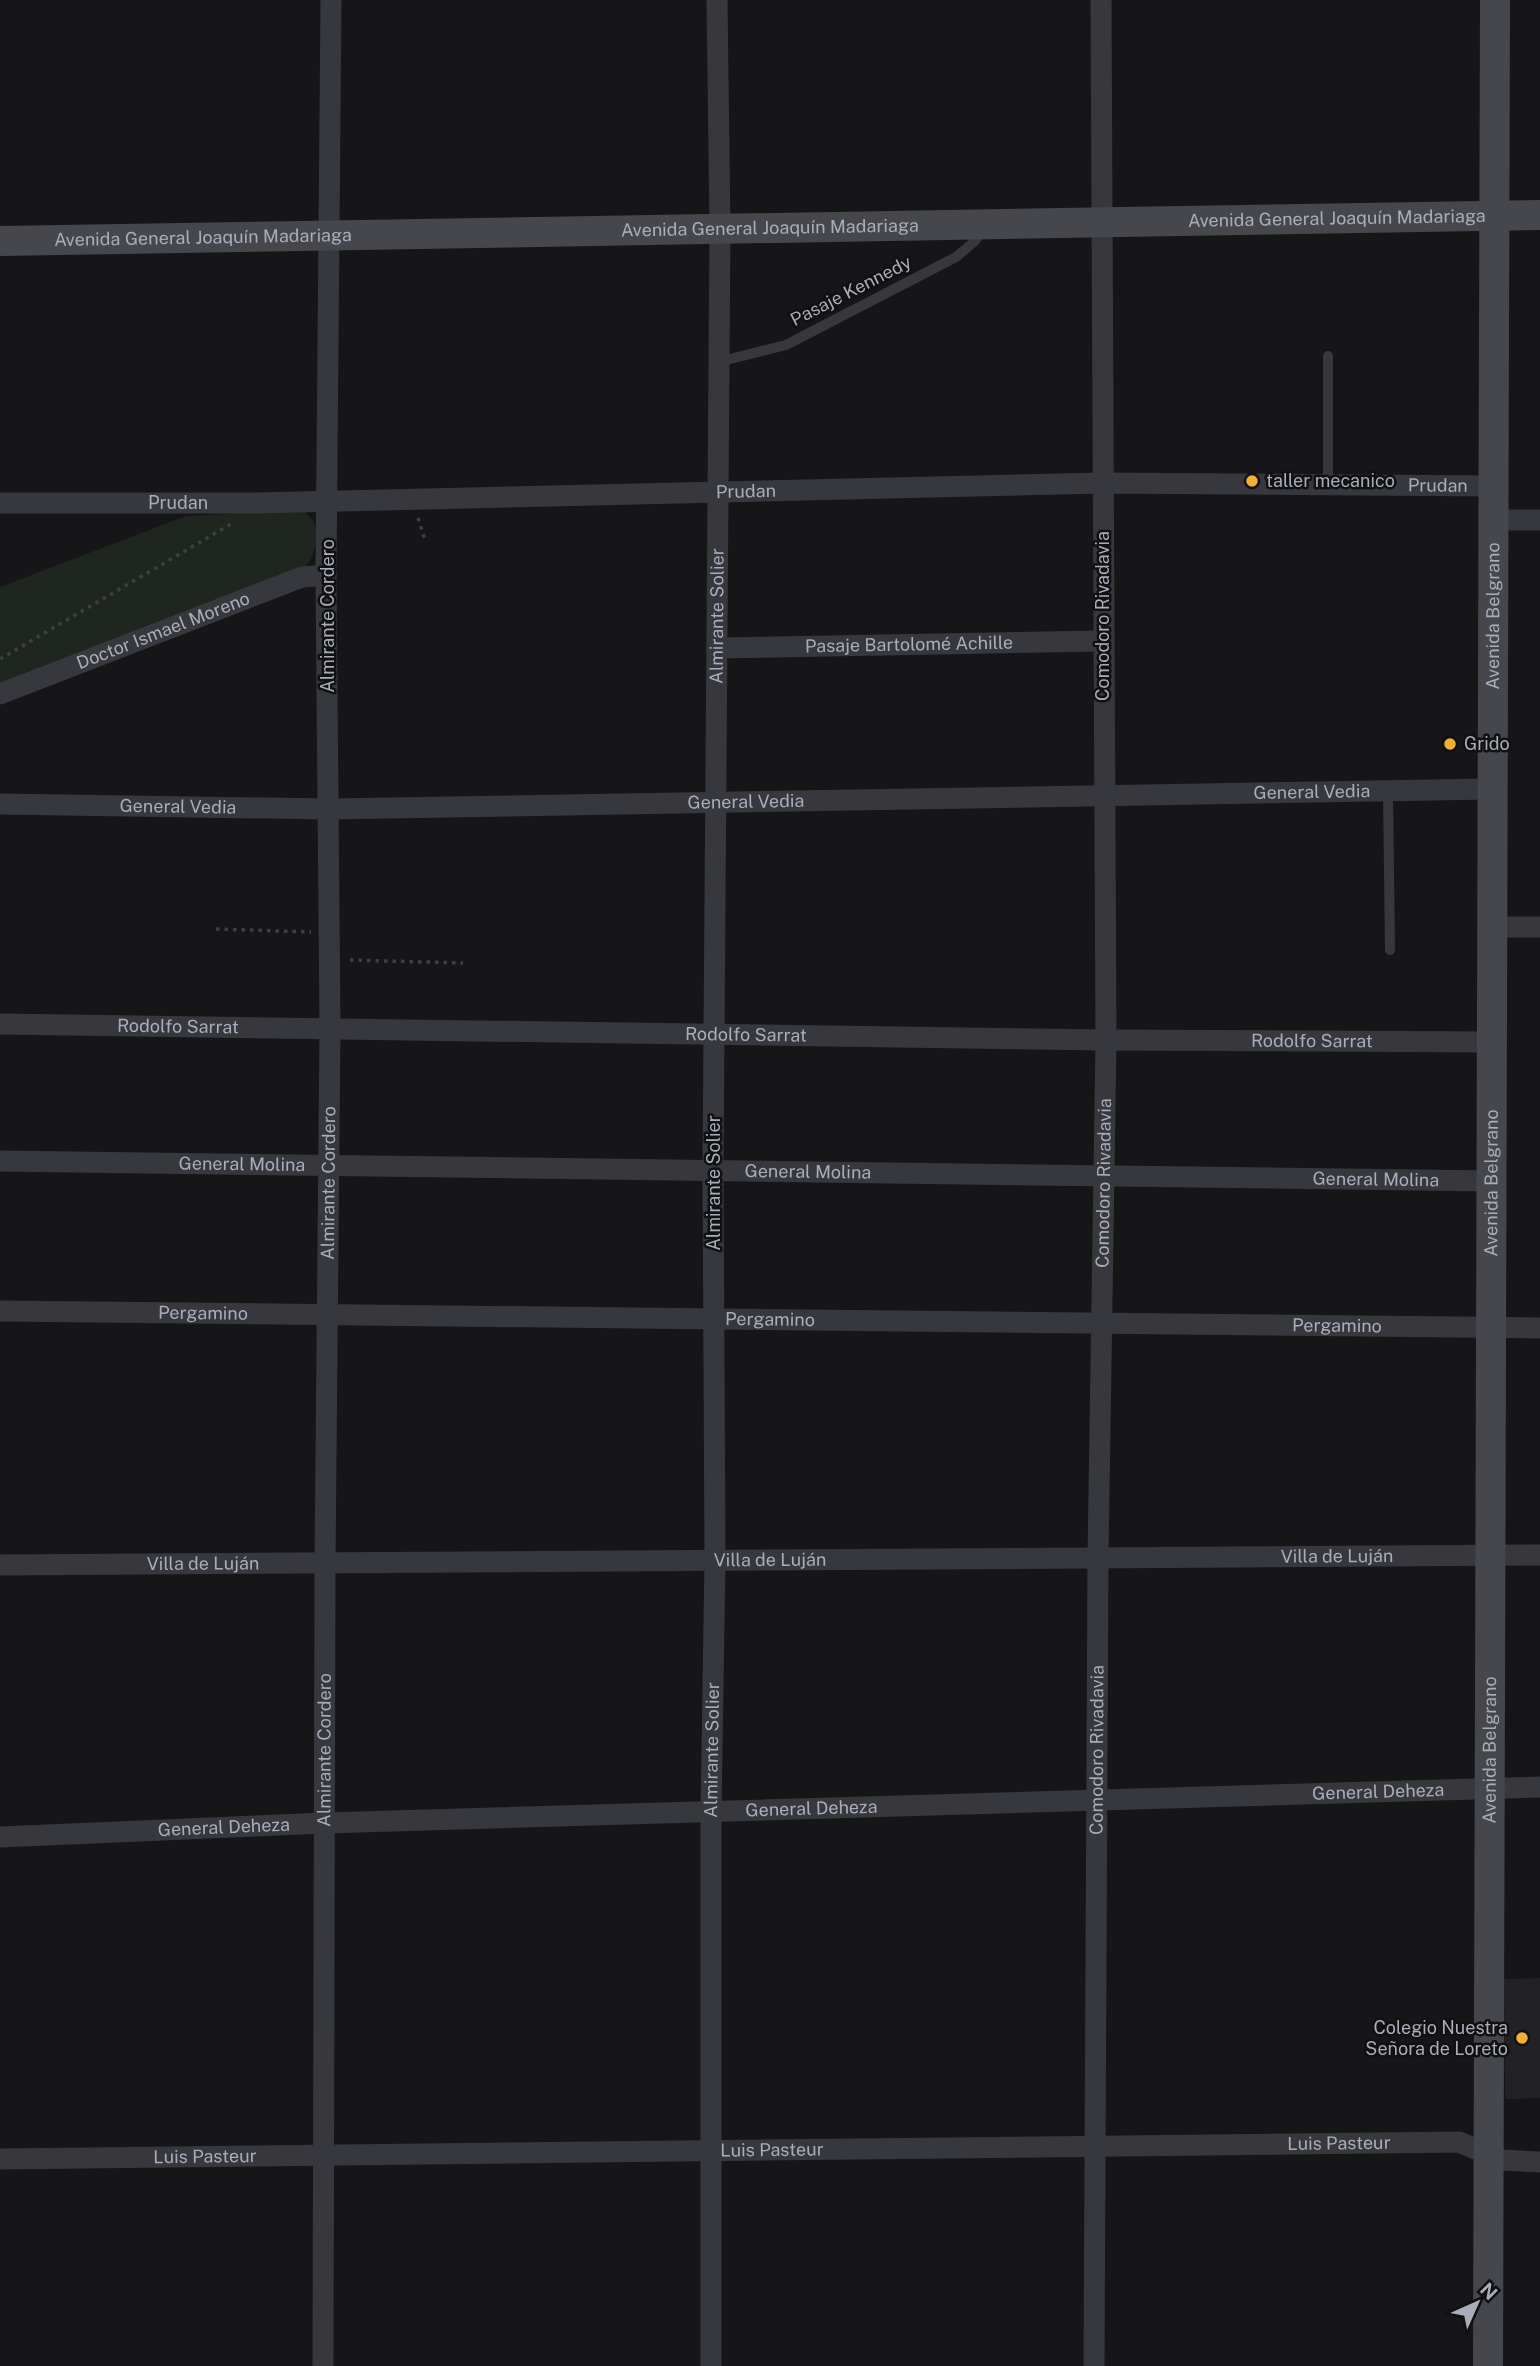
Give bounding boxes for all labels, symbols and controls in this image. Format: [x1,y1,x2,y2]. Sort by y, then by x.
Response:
street label: Avenida General Joaquín Madariaga [1188,205,1486,231]
street label: Avenida General Joaquín Madariaga [621,214,919,241]
street label: Avenida General Joaquín Madariaga [54,224,352,250]
street label: Pasaje Kennedy [787,251,915,330]
place label: taller mecanico [1266,470,1395,491]
marker: taller mecanico [1244,473,1260,489]
street label: Prudan [1408,474,1468,496]
street label: Prudan [716,480,776,502]
street label: Prudan [148,492,208,513]
street label: Comodoro Rivadavia [1092,531,1113,701]
street label: Almirante Cordero [317,539,338,693]
street label: Avenida Belgrano [1482,542,1503,690]
street label: Almirante Solier [706,548,728,684]
street label: Doctor Ismael Moreno [73,587,253,673]
street label: Pasaje Bartolomé Achille [805,632,1013,656]
place label: Grido [1464,733,1510,754]
marker: Grido [1442,736,1458,752]
street label: General Vedia [1253,780,1370,803]
street label: General Vedia [687,790,805,813]
street label: General Vedia [119,795,237,818]
street label: Rodolfo Sarrat [117,1015,239,1037]
street label: Rodolfo Sarrat [685,1023,807,1046]
street label: Rodolfo Sarrat [1251,1030,1373,1051]
street label: Comodoro Rivadavia [1091,1098,1115,1268]
street label: Almirante Cordero [317,1106,339,1260]
street label: Avenida Belgrano [1480,1109,1502,1257]
street label: Almirante Solier [703,1115,724,1251]
street label: General Molina [178,1152,306,1175]
street label: General Molina [744,1160,871,1183]
street label: General Molina [1312,1168,1439,1190]
street label: Pergamino [158,1302,248,1324]
street label: Pergamino [725,1308,815,1330]
street label: Pergamino [1292,1314,1382,1336]
street label: Villa de Luján [1281,1545,1393,1567]
street label: Villa de Luján [714,1549,826,1570]
street label: Villa de Luján [147,1552,259,1574]
street label: Comodoro Rivadavia [1086,1665,1107,1835]
street label: Almirante Cordero [313,1673,335,1827]
street label: Avenida Belgrano [1479,1676,1500,1824]
street label: Almirante Solier [700,1682,723,1818]
street label: General Deheza [1312,1779,1445,1804]
street label: General Deheza [745,1796,878,1821]
street label: General Deheza [157,1814,290,1840]
place label: Colegio Nuestra Señora de Loreto [1365,2017,1508,2059]
marker: Colegio Nuestra Señora de Loreto [1514,2030,1530,2046]
street label: Luis Pasteur [1287,2132,1391,2154]
street label: Luis Pasteur [720,2138,824,2161]
street label: Luis Pasteur [153,2145,257,2167]
north arrow [1442,2268,1512,2338]
text: N [1476,2278,1502,2304]

